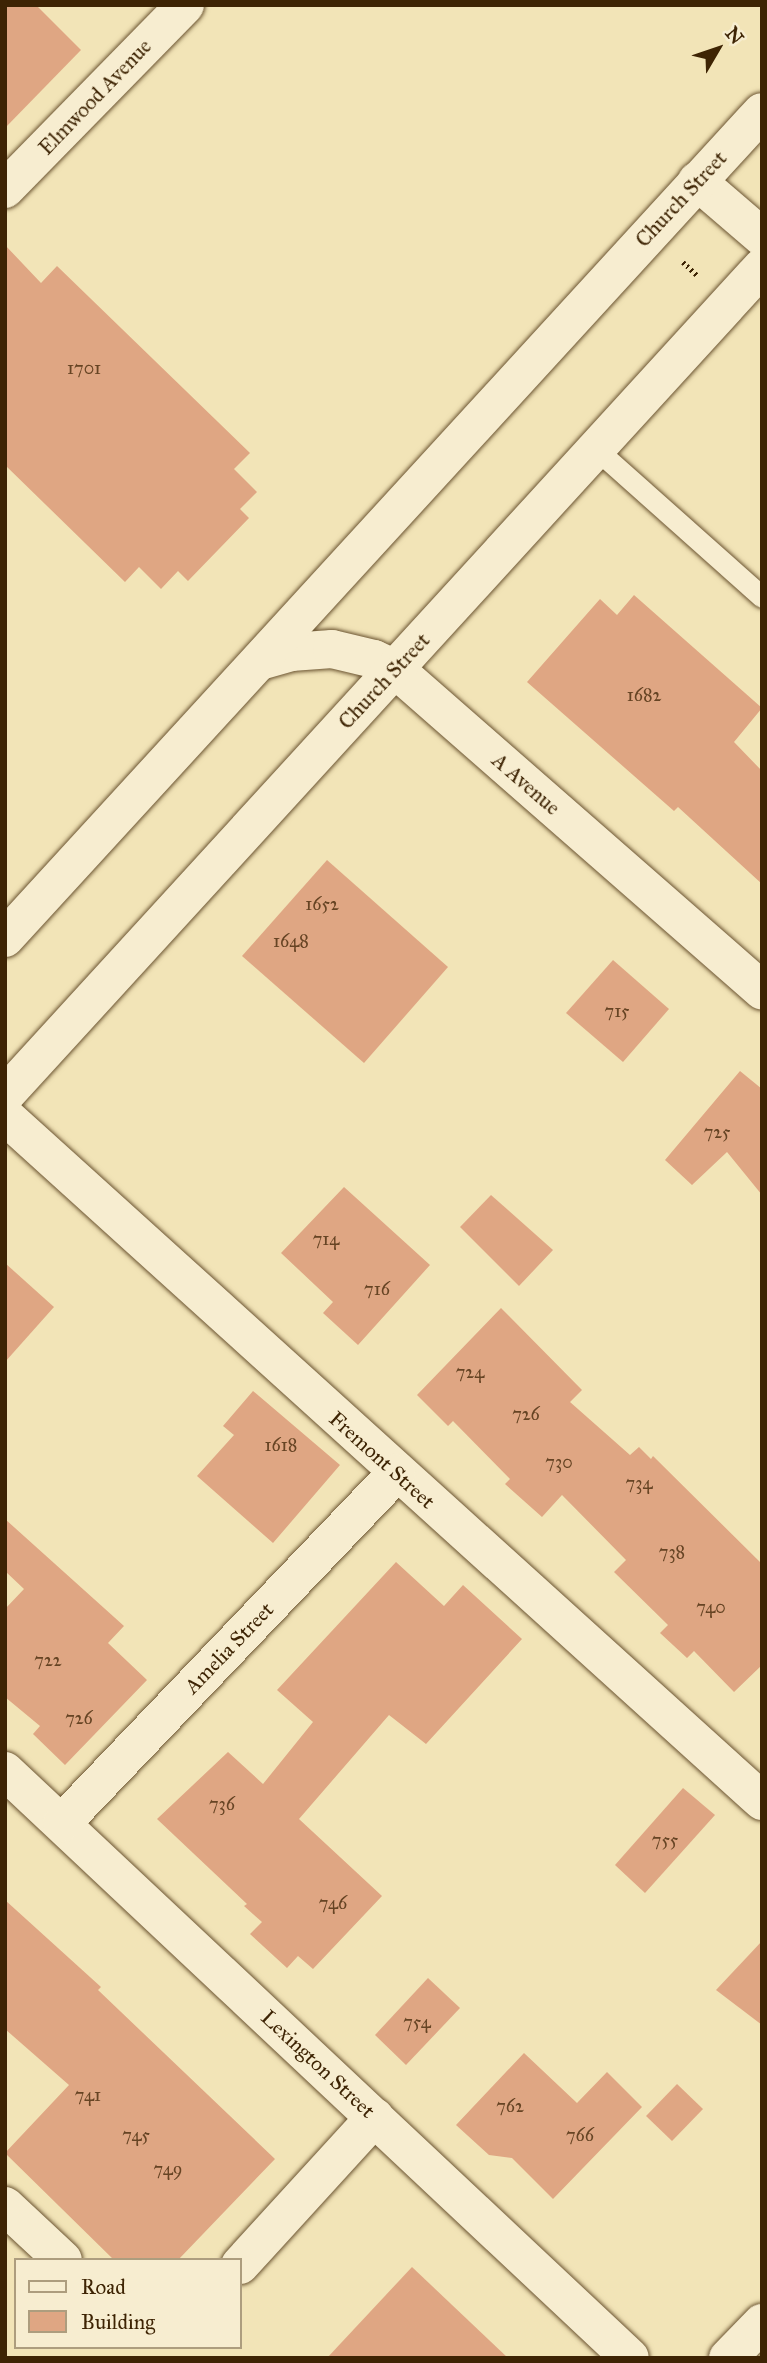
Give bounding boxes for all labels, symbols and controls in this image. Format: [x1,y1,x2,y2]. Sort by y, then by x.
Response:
north arrow [683,14,753,84]
text: N [721,22,749,49]
street label: Elmwood Avenue [33,34,157,160]
street label: Church Street [630,146,732,252]
house number: 1701 [67,357,101,379]
street label: Church Street [333,628,435,734]
house number: 1682 [627,684,661,706]
street label: A Avenue [487,748,565,820]
house number: 1652 [305,893,339,915]
house number: 1648 [273,930,309,952]
house number: 715 [605,1000,629,1022]
house number: 725 [704,1121,730,1143]
house number: 714 [313,1228,339,1250]
house number: 716 [364,1278,390,1300]
house number: 724 [456,1361,484,1383]
house number: 726 [512,1403,540,1425]
street label: Fremont Street [324,1406,440,1514]
house number: 1618 [265,1434,297,1456]
house number: 730 [545,1451,573,1473]
house number: 734 [626,1472,652,1494]
house number: 738 [659,1541,685,1563]
house number: 740 [696,1596,726,1618]
street label: Amelia Street [179,1597,279,1699]
house number: 722 [34,1649,62,1671]
house number: 726 [65,1707,93,1729]
house number: 736 [209,1793,235,1815]
house number: 755 [652,1829,678,1851]
house number: 746 [319,1892,347,1914]
street label: Lexington Street [256,2005,380,2123]
house number: 754 [403,2011,431,2033]
house number: 741 [75,2084,101,2106]
house number: 762 [496,2095,524,2117]
house number: 745 [122,2124,150,2146]
house number: 766 [566,2124,594,2146]
house number: 749 [154,2158,182,2180]
legend [14,2258,242,2349]
text: Road [81,2274,126,2300]
text: Building [81,2309,155,2335]

